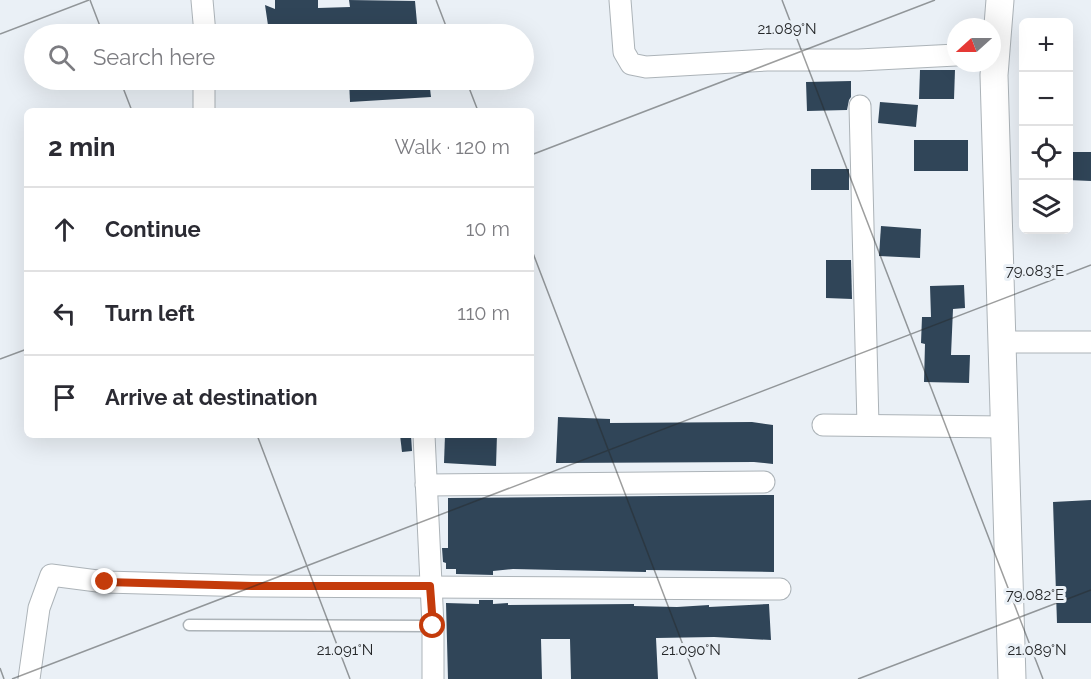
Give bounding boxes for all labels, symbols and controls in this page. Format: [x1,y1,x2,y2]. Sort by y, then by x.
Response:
north arrow [947,18,1001,72]
map controls [1019,18,1073,234]
button: + [1019,18,1073,72]
text: 21.089°N [758,20,817,38]
search box [24,24,534,90]
icon: search [45,41,78,74]
text: Search here [93,44,215,70]
button: − [1019,72,1073,126]
button: locate [1019,126,1073,180]
text: 2 min [48,132,115,162]
text: Walk · 120 m [395,135,510,159]
button: layers [1019,180,1073,234]
icon: ahead [48,213,81,246]
text: Continue [105,216,201,242]
text: 10 m [466,217,510,241]
text: 79.083°E [1006,262,1064,280]
icon: left [48,297,81,330]
text: Turn left [105,300,195,326]
text: 110 m [457,301,510,325]
icon: arrive [48,381,81,414]
text: Arrive at destination [105,384,318,410]
route end [91,568,117,594]
text: 79.082°E [1006,586,1064,604]
route start [419,612,445,638]
text: 21.091°N [317,641,373,659]
text: 21.090°N [661,641,721,659]
text: 21.089°N [1008,641,1067,659]

